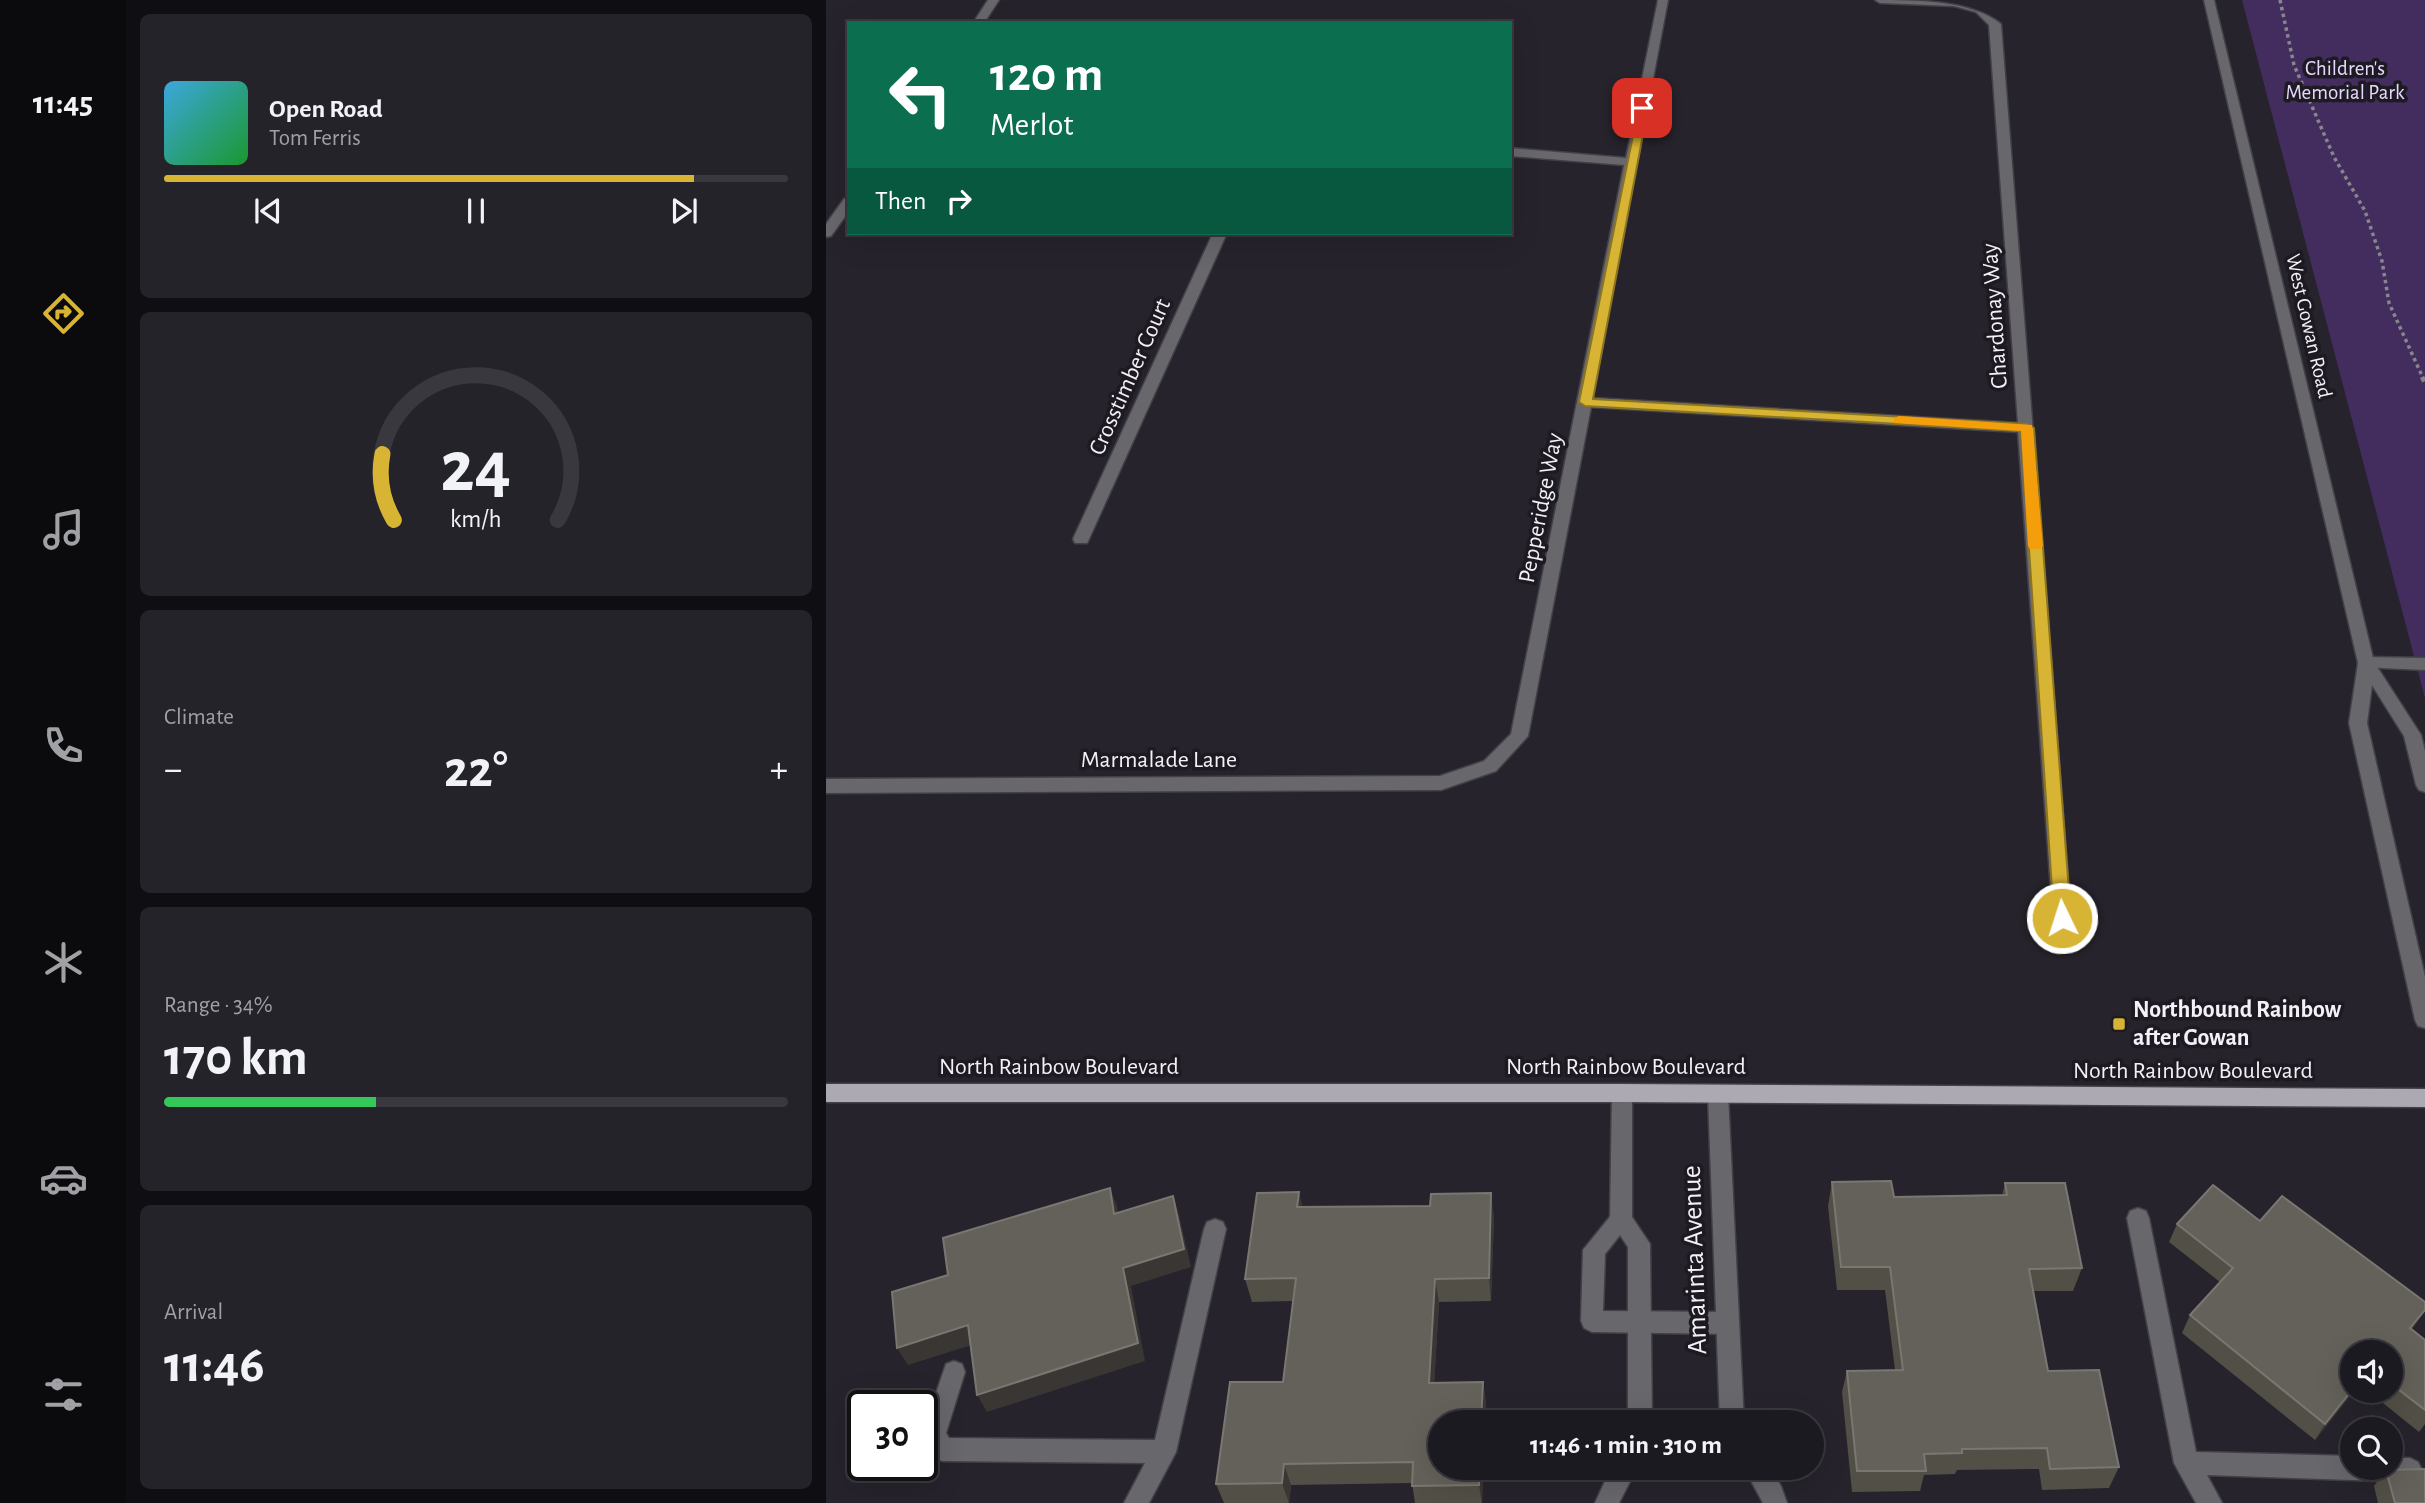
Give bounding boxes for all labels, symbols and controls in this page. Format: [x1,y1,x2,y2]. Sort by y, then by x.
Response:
icon: left [875,49,966,140]
text: 120 m [990,51,1103,100]
park label: Children's Memorial Park [2285,58,2405,103]
pin [1612,78,1672,138]
text: 11:45 [33,87,93,119]
icon: arrive [1623,89,1661,127]
text: Open Road [269,96,383,122]
text: Merlot [990,109,1074,141]
text: Tom Ferris [269,127,361,150]
icon: right [940,182,978,220]
text: Then [875,188,926,214]
icon: previous [249,192,287,230]
icon: pause [457,192,495,230]
icon: next [665,192,703,230]
street label: Chardonay Way [1978,242,2012,390]
street label: West Gowan Road [2282,252,2336,400]
icon: directions [39,289,88,338]
street label: Crosstimber Court [1085,295,1175,459]
street label: Pepperidge Way [1515,431,1567,585]
text: 24 [441,432,511,505]
icon: music [39,505,88,554]
text: km/h [450,506,502,531]
text: Climate [164,706,234,729]
icon: phone [39,721,88,770]
text: 22° [444,744,508,796]
street label: Marmalade Lane [1081,748,1237,772]
text: − [164,751,182,789]
text: + [770,751,788,789]
position arrow [2025,881,2099,955]
icon: climate [39,938,88,987]
text: Range · 34% [164,994,273,1017]
place label: Northbound Rainbow after Gowan [2133,998,2342,1050]
marker: Northbound Rainbow after Gowan [2111,1016,2127,1032]
text: 170 km [164,1032,308,1084]
street label: North Rainbow Boulevard [939,1055,1179,1079]
street label: North Rainbow Boulevard [1506,1055,1746,1079]
street label: North Rainbow Boulevard [2073,1059,2313,1083]
icon: car [39,1154,88,1203]
street label: Amarinta Avenue [1678,1165,1712,1355]
text: Arrival [164,1301,223,1324]
text: 11:46 [164,1339,265,1391]
map controls [2340,1340,2403,1480]
button: sound [2340,1340,2403,1403]
icon: filters [39,1370,88,1419]
speed limit sign: 30 [847,1390,938,1481]
button: search [2340,1417,2403,1480]
text: 11:46 · 1 min · 310 m [1530,1432,1722,1458]

